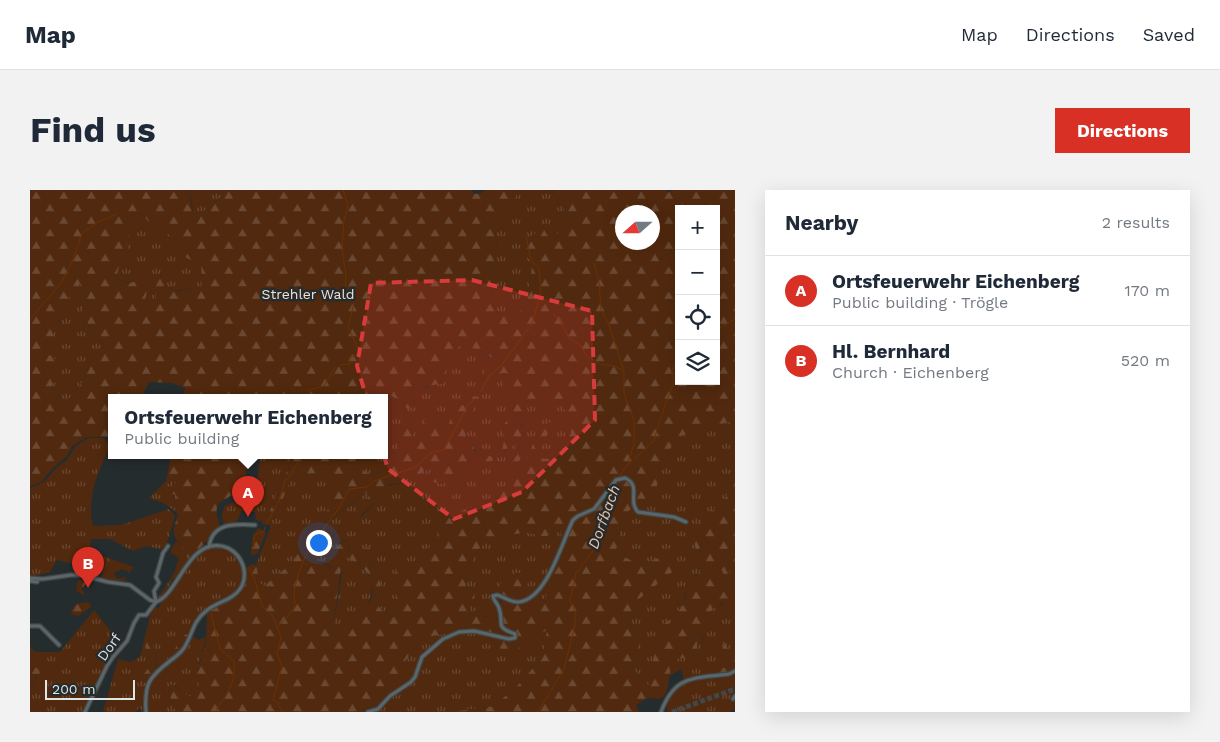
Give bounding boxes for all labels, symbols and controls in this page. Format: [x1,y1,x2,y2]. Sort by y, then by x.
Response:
text: Map [25,21,76,49]
text: Map [961,24,998,45]
text: Directions [1026,24,1115,45]
text: Saved [1143,24,1195,45]
button: Directions [1055,108,1190,153]
text: Find us [30,109,156,151]
north arrow [615,205,660,250]
map controls [675,205,720,385]
button: + [675,205,720,250]
text: Nearby [785,210,858,235]
text: 2 results [1102,213,1170,232]
button: − [675,250,720,295]
text: Ortsfeuerwehr Eichenberg [832,270,1079,293]
text: A [796,281,806,300]
text: 170 m [1124,281,1170,300]
park label: Strehler Wald [261,286,355,302]
text: Public building · Trögle [832,293,1008,312]
button: locate [675,295,720,340]
button: layers [675,340,720,385]
text: Hl. Bernhard [832,340,950,363]
text: B [796,351,806,370]
text: 520 m [1121,351,1170,370]
text: Church · Eichenberg [832,363,989,382]
popup [108,394,388,459]
text: Ortsfeuerwehr Eichenberg [124,406,372,429]
text: Public building [124,429,239,448]
pin: A [232,476,264,517]
water label: Dorfbach [584,483,624,551]
your location [306,530,332,556]
pin: B [72,547,104,588]
street label: Dorf [94,630,124,664]
scale bar [45,677,135,700]
text: 200 m [52,681,96,697]

